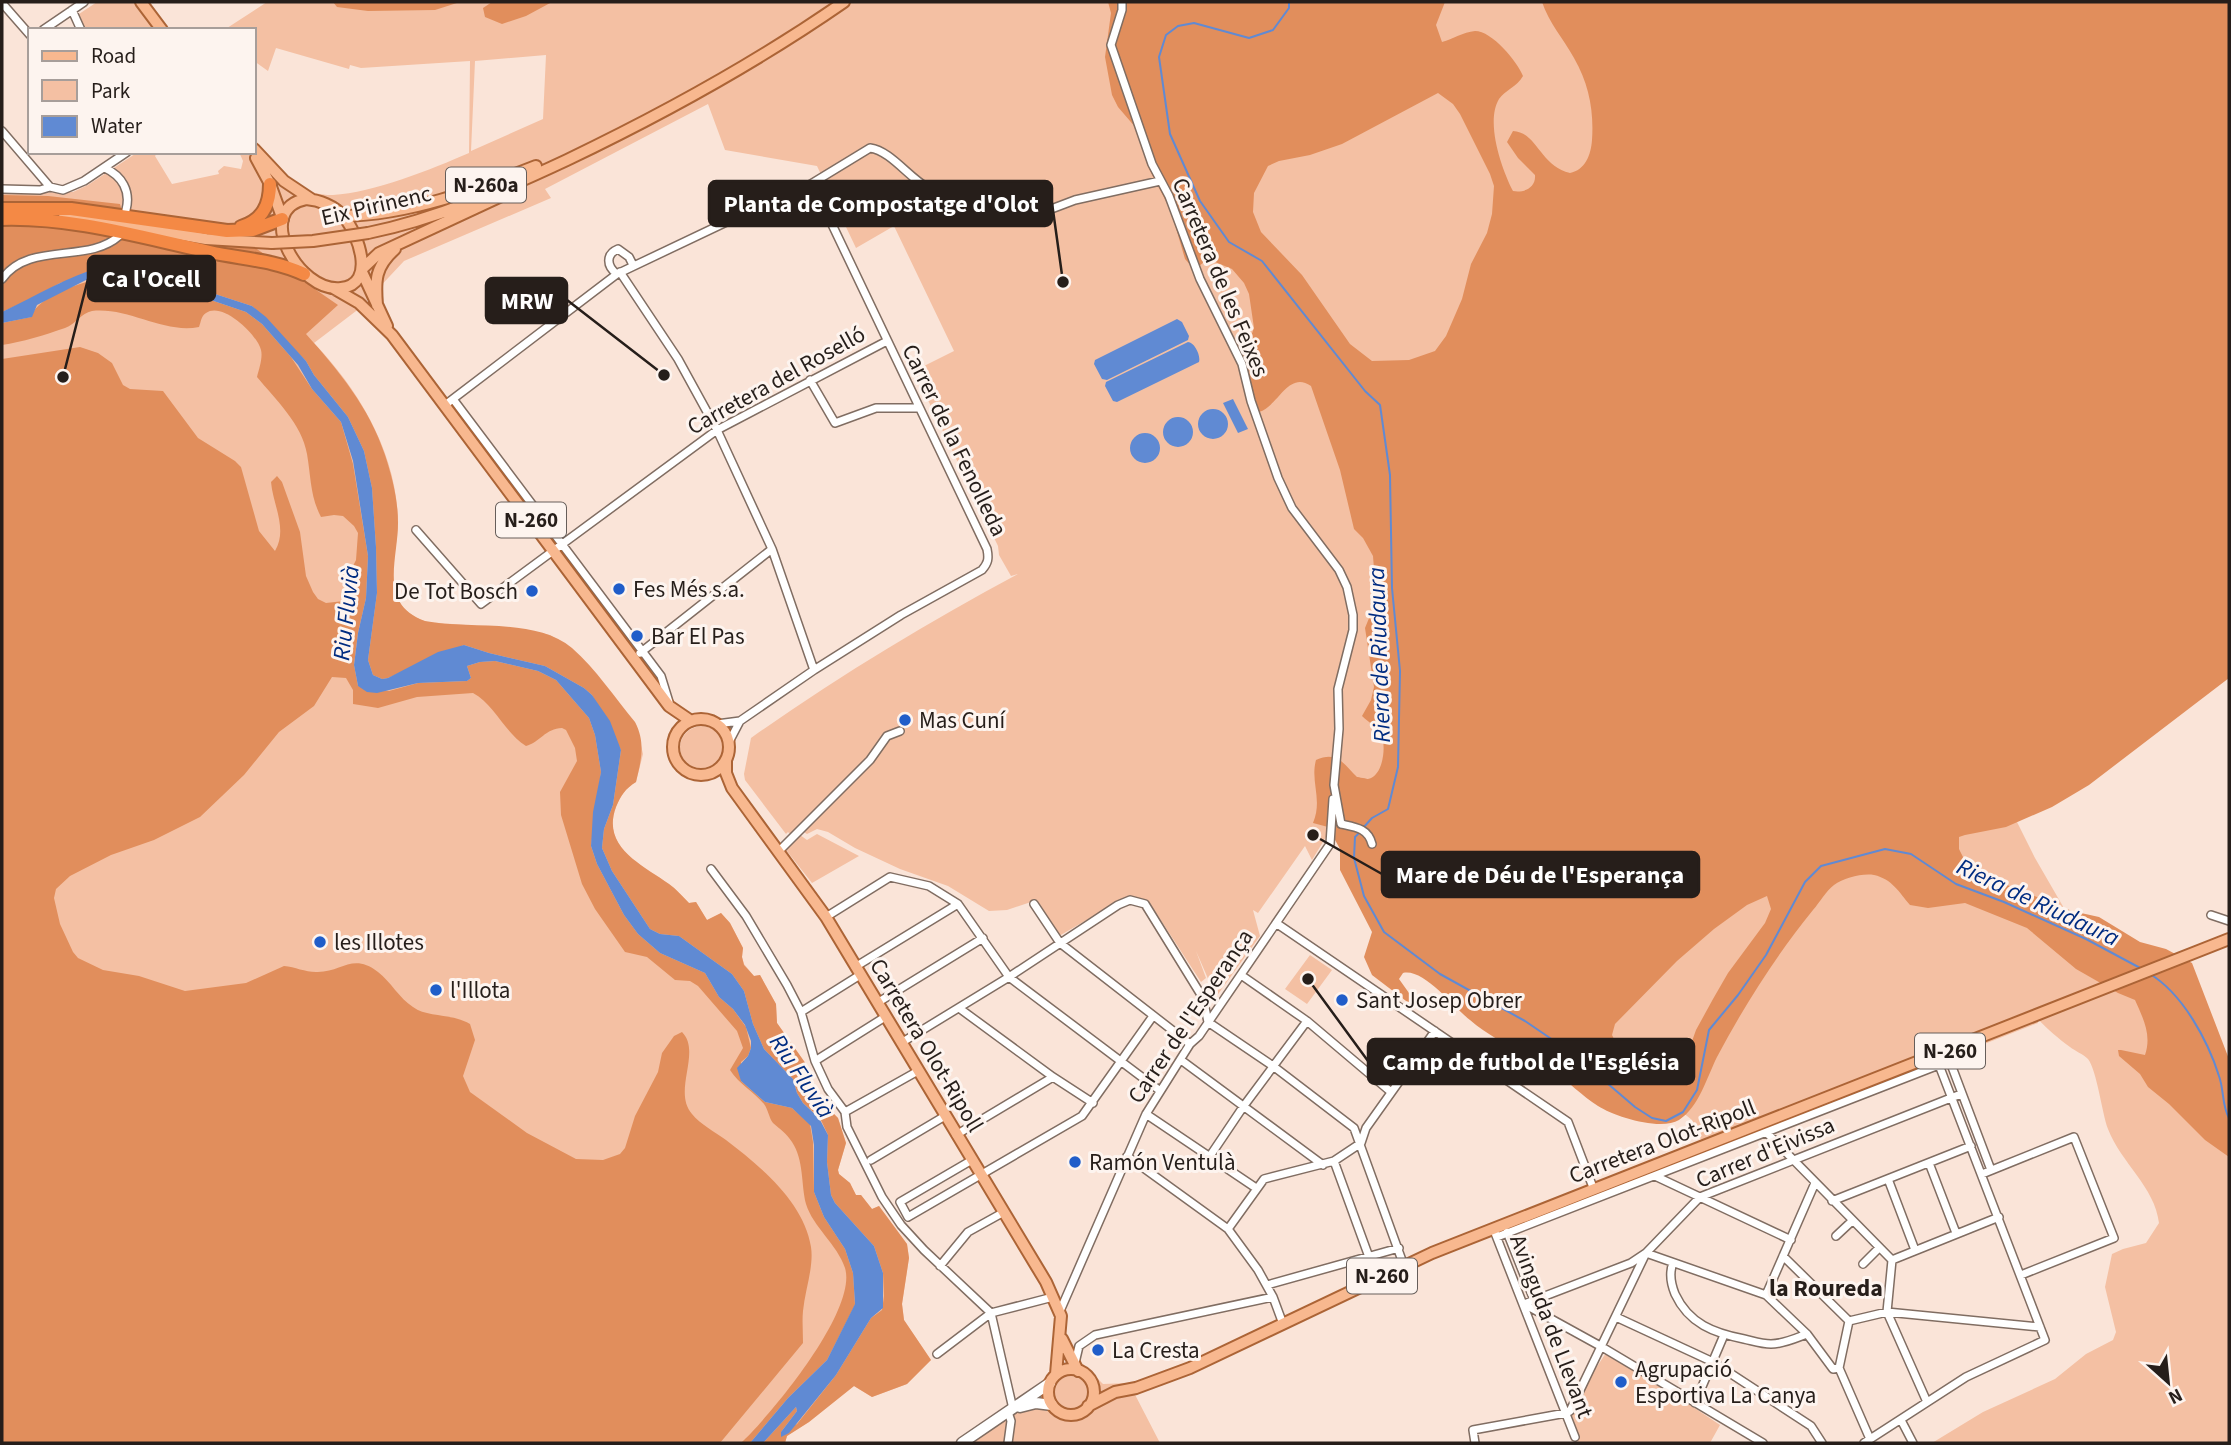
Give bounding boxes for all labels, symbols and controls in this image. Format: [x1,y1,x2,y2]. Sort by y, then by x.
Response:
legend [28,28,256,154]
text: Road [91,41,136,71]
text: Park [91,76,131,106]
text: Water [91,111,143,141]
road number: N-260a [446,168,526,202]
street label: Carretera de les Feixes [1164,173,1277,382]
street label: Eix Pirinenc [318,177,434,234]
callout: Planta de Compostatge d'Olot [709,181,1052,226]
text: Planta de Compostatge d'Olot [723,187,1039,222]
callout: Ca l'Ocell [88,256,215,301]
text: Ca l'Ocell [102,262,200,297]
callout: MRW [486,278,567,323]
text: MRW [501,284,554,319]
street label: Carretera del Roselló [681,318,871,443]
street label: Carrer de la Fenolleda [894,338,1015,542]
road number: N-260 [496,503,566,538]
water label: Riu Fluvià [324,564,369,662]
water label: Riera de Riudaura [1359,566,1400,744]
place label: Fes Més s.a. [633,573,745,606]
place label: De Tot Bosch [394,575,518,608]
marker: Fes Més s.a. [611,581,627,597]
marker: De Tot Bosch [524,583,540,599]
place label: Bar El Pas [651,620,745,653]
marker: Bar El Pas [629,628,645,644]
place label: Mas Cuní [919,704,1007,737]
marker: Mas Cuní [897,712,913,728]
water label: Riera de Riudaura [1951,849,2125,956]
callout: Mare de Déu de l'Esperança [1382,852,1699,897]
text: Mare de Déu de l'Esperança [1396,858,1684,893]
street label: Carrer de l'Esperança [1120,922,1261,1110]
place label: les Illotes [334,926,424,959]
marker: les Illotes [312,934,328,950]
street label: Carretera Olot-Ripoll [862,952,992,1138]
place label: l'Illota [450,974,510,1007]
marker: l'Illota [428,982,444,998]
place label: Sant Josep Obrer [1356,984,1523,1017]
marker: Sant Josep Obrer [1334,992,1350,1008]
water label: Riu Fluvià [760,1027,843,1126]
road number: N-260 [1915,1034,1985,1068]
callout: Camp de futbol de l'Església [1368,1039,1694,1084]
text: Camp de futbol de l'Església [1382,1045,1680,1080]
street label: Carretera Olot-Ripoll [1564,1091,1760,1192]
street label: Carrer d'Eivissa [1691,1108,1840,1197]
place label: Ramón Ventulà [1089,1146,1236,1179]
marker: Ramón Ventulà [1067,1154,1083,1170]
street label: Avinguda de Llevant [1501,1230,1602,1423]
road number: N-260 [1347,1258,1417,1294]
district label: la Roureda [1769,1271,1883,1306]
place label: La Cresta [1112,1334,1200,1367]
marker: La Cresta [1090,1342,1106,1358]
north arrow [2133,1347,2203,1417]
place label: Agrupació Esportiva La Canya [1635,1353,1816,1412]
marker: Agrupació Esportiva La Canya [1613,1374,1629,1390]
text: N [2163,1381,2187,1411]

